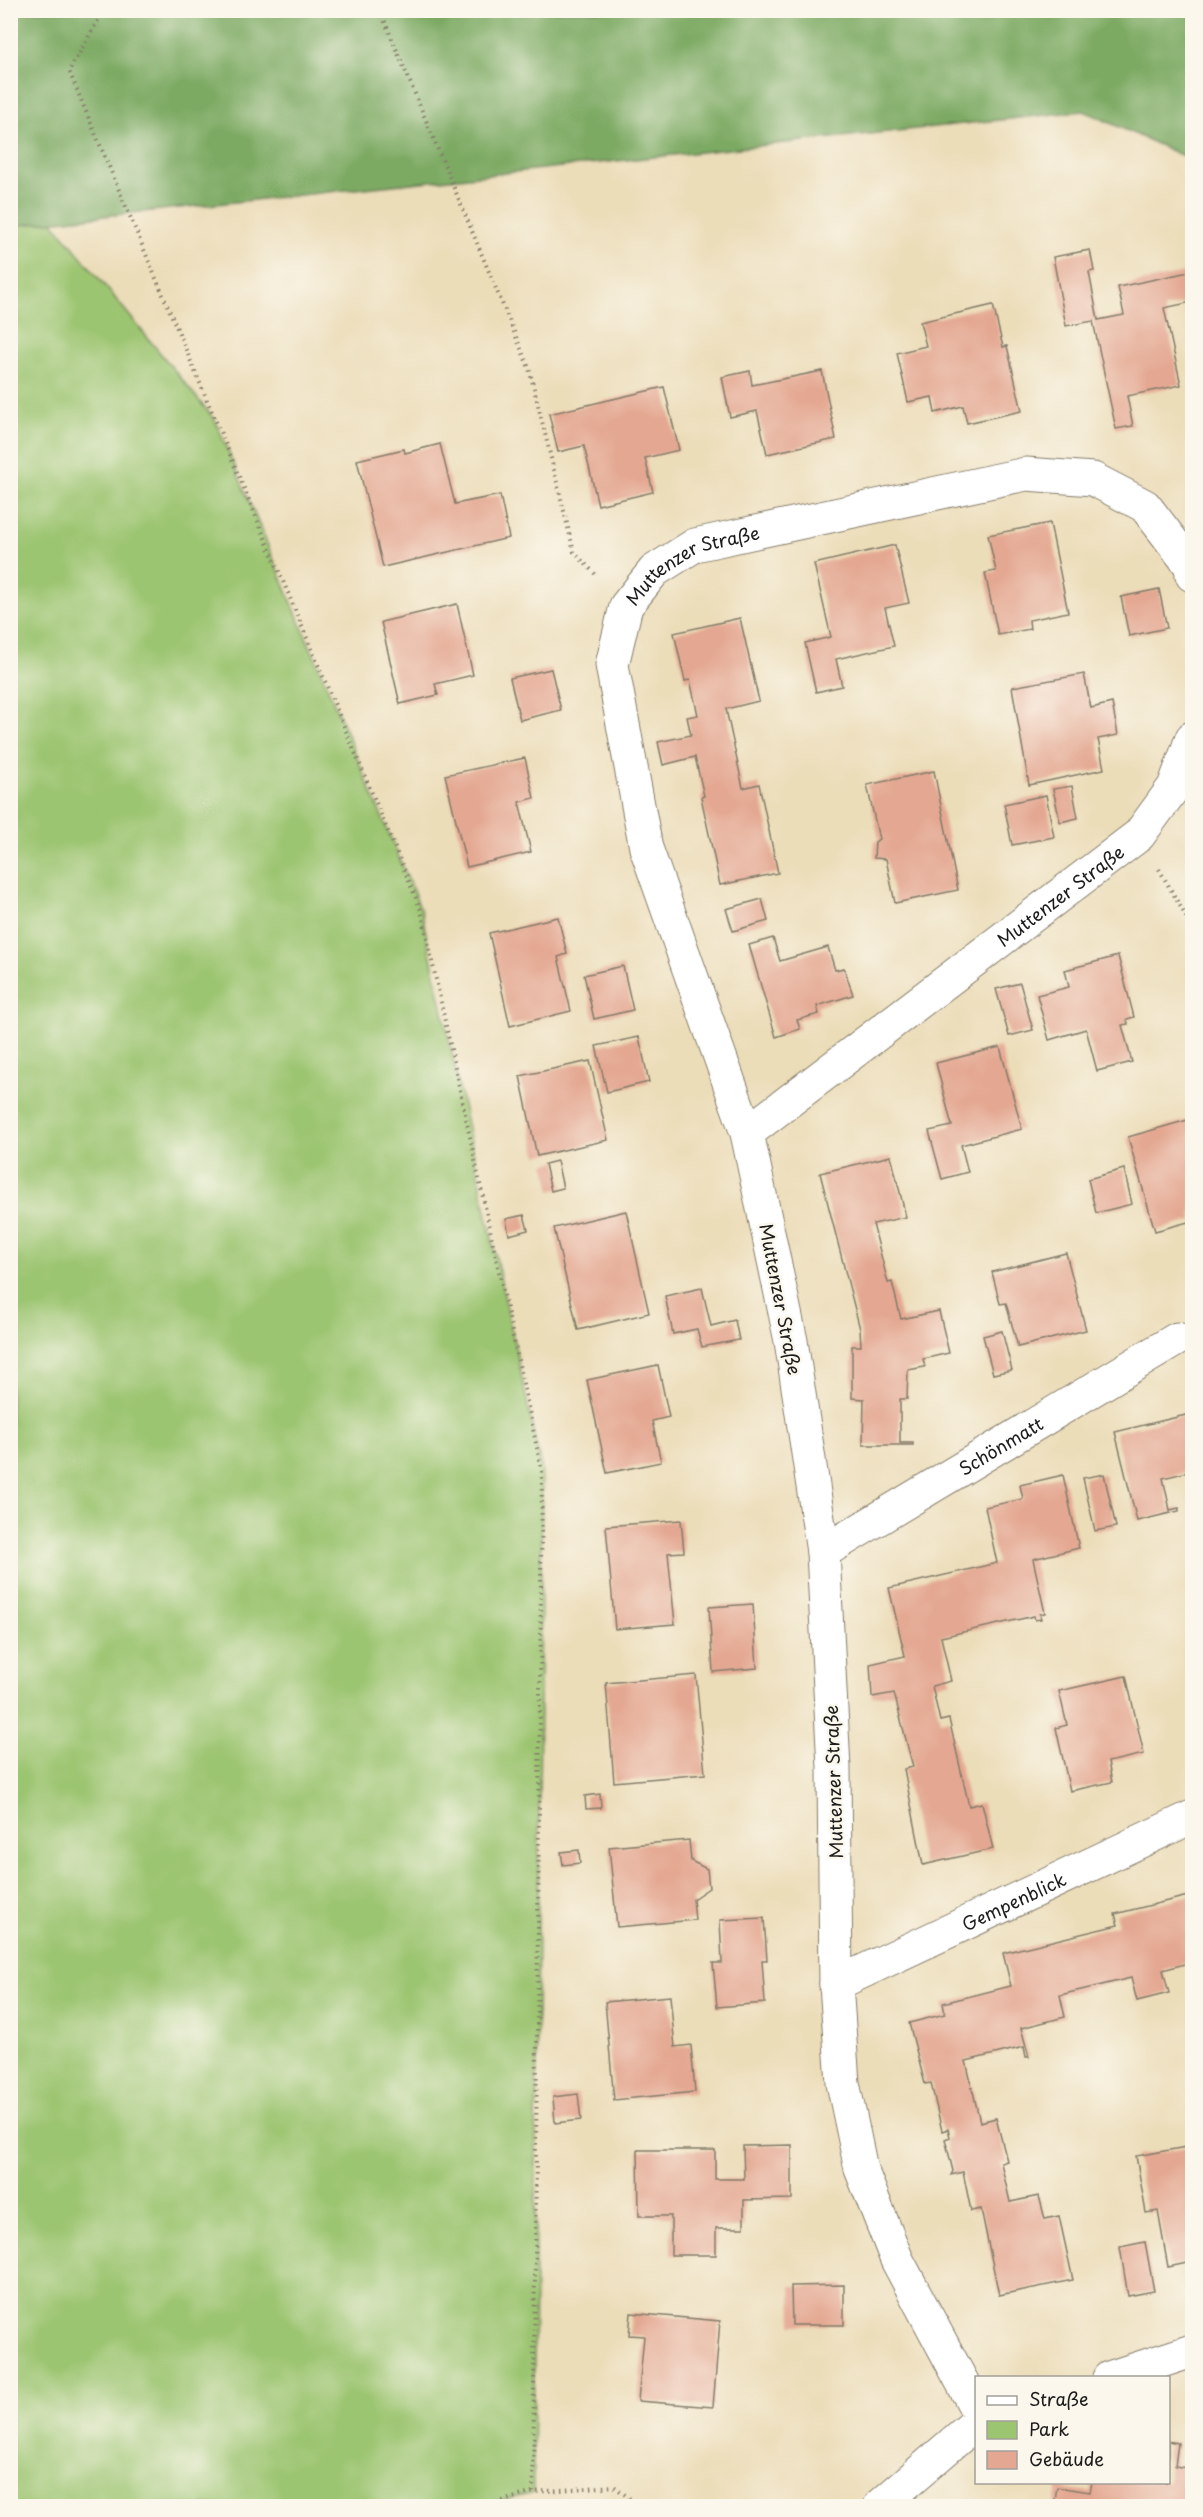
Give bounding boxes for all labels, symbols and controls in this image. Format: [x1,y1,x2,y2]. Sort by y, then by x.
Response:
street label: Muttenzer Straße [619,518,762,611]
street label: Muttenzer Straße [990,838,1129,952]
street label: Muttenzer Straße [753,1221,809,1377]
street label: Schönmatt [953,1409,1048,1481]
street label: Muttenzer Straße [817,1705,849,1859]
street label: Gempenblick [957,1865,1070,1937]
legend [975,2376,1170,2484]
text: Straße [1029,2385,1089,2412]
text: Park [1029,2415,1069,2442]
text: Gebäude [1029,2445,1104,2472]

